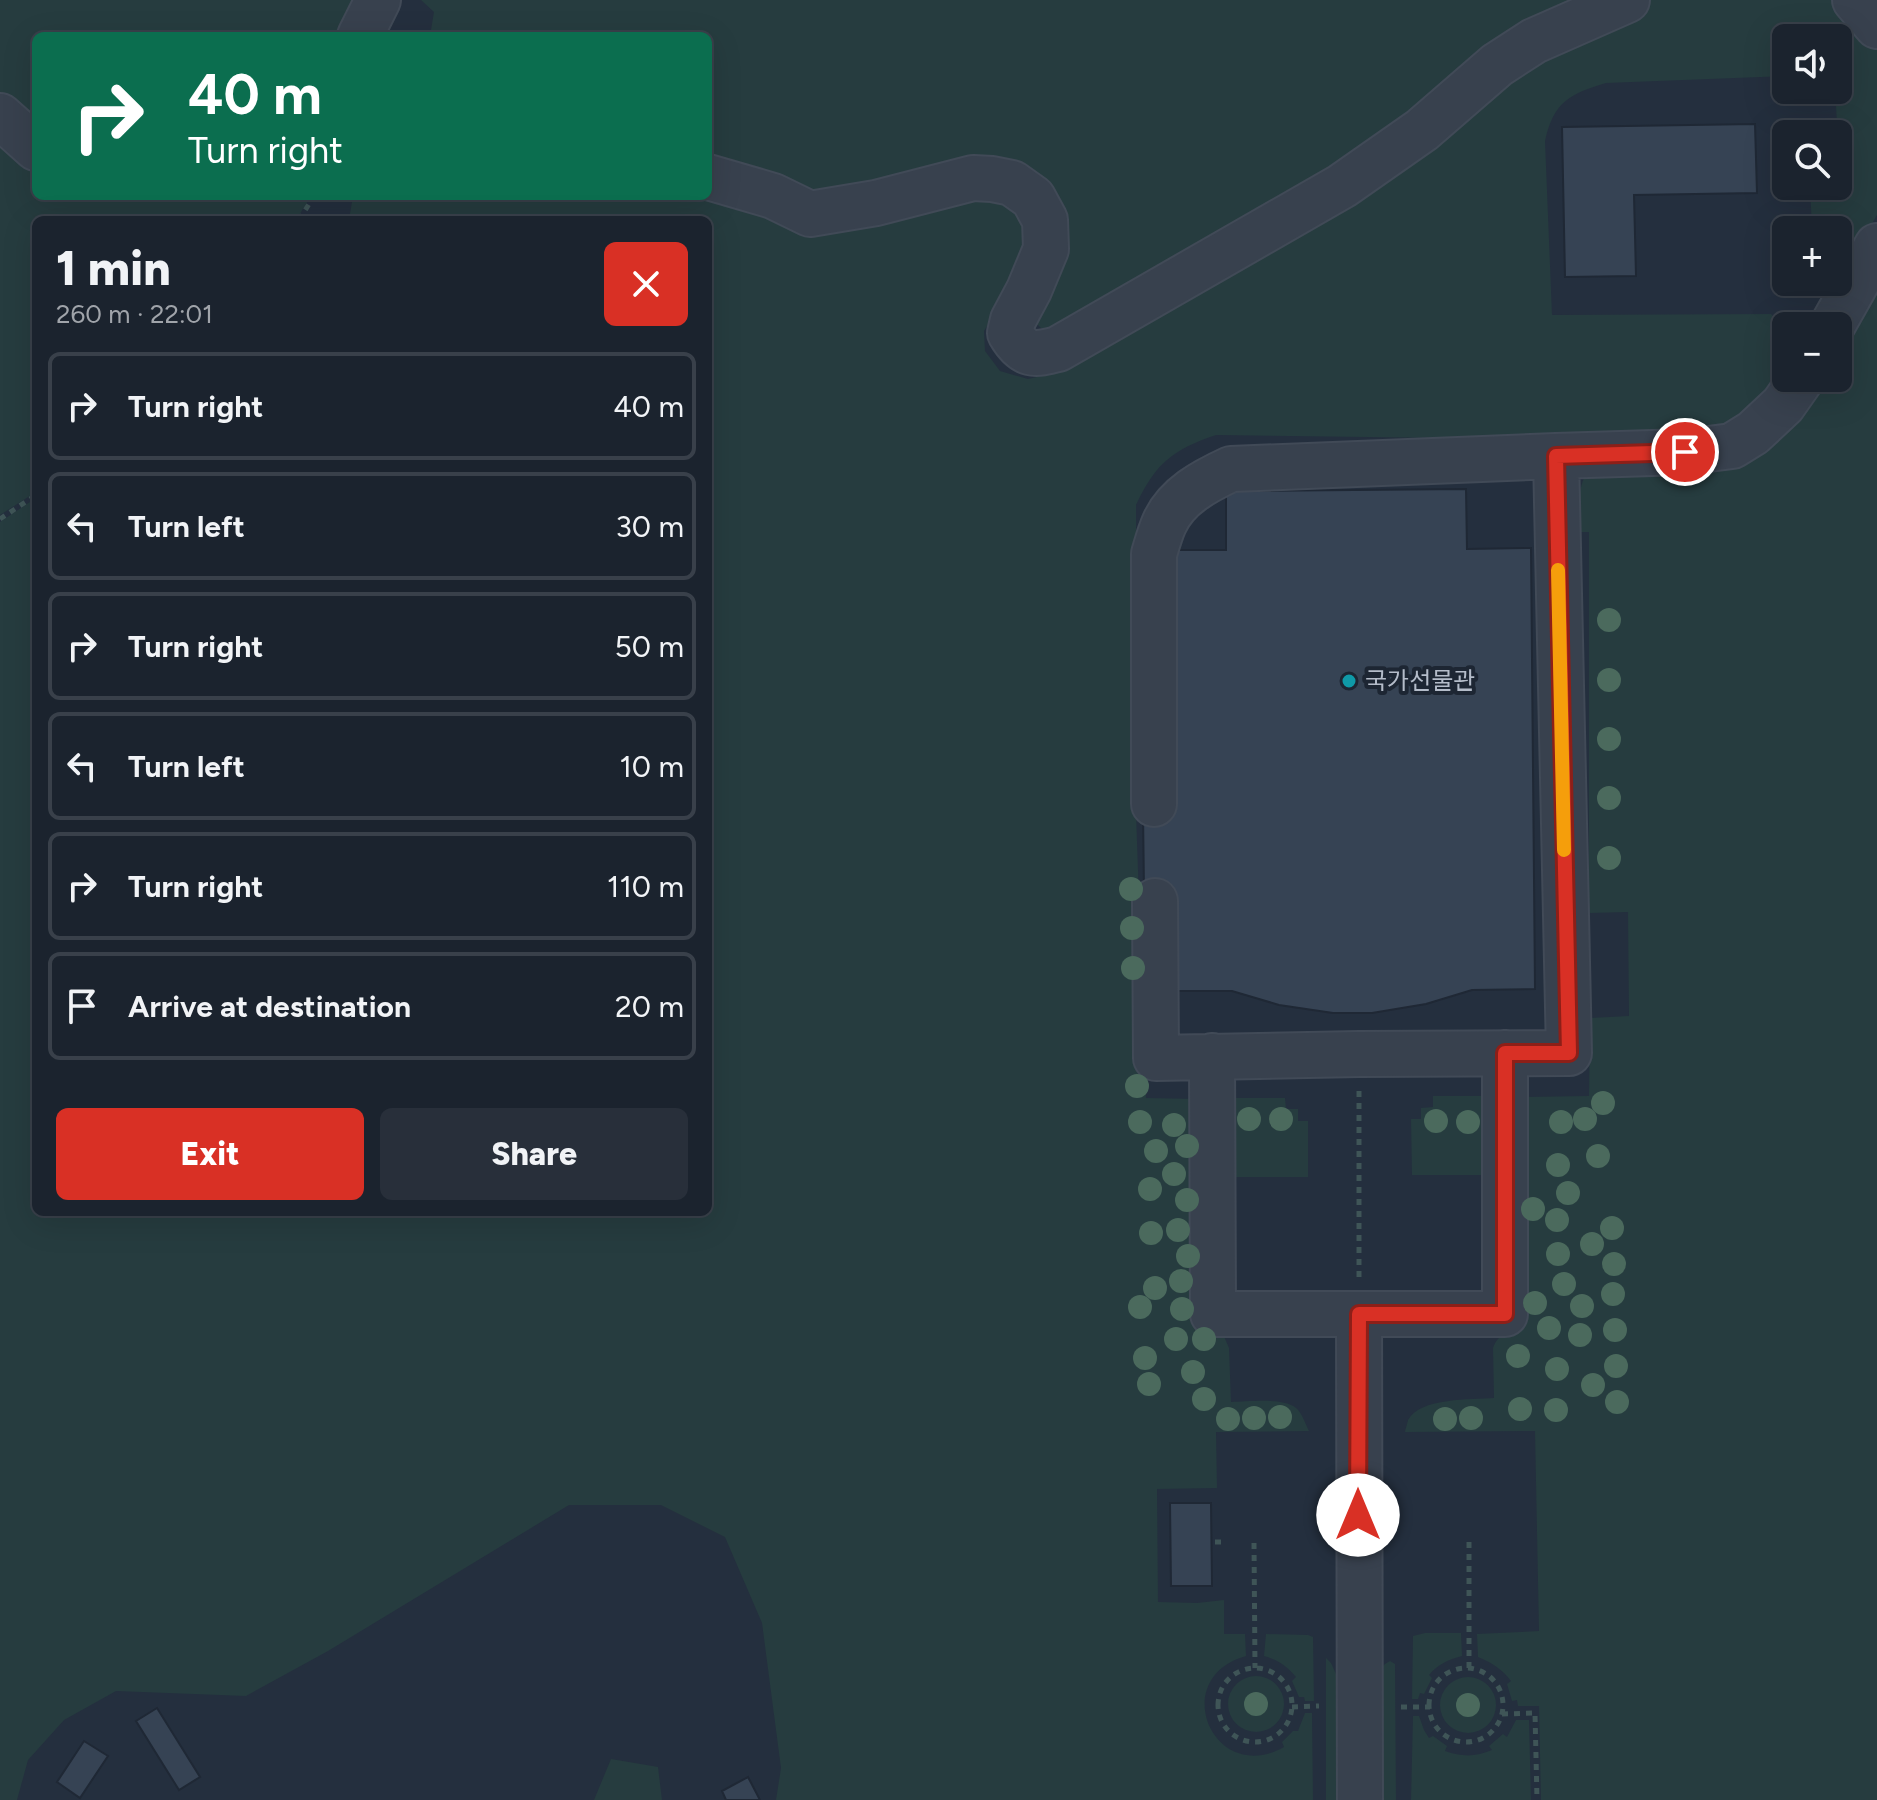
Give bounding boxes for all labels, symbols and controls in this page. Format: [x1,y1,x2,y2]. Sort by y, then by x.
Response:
map controls [1772,24,1852,392]
button: sound [1772,24,1852,104]
text: 40 m [188,61,322,128]
icon: right [56,64,160,168]
button: search [1772,120,1852,200]
text: Turn right [188,129,343,172]
button: + [1772,216,1852,296]
text: 1 min [56,239,171,297]
button: close [604,242,688,326]
text: 260 m · 22:01 [56,298,213,330]
button: − [1772,312,1852,392]
icon: right [60,384,104,428]
text: Turn right [128,388,263,425]
text: 40 m [613,388,684,425]
pin [1651,418,1719,486]
icon: arrive [1663,430,1707,474]
icon: left [60,504,104,548]
text: Turn left [128,508,245,545]
text: 30 m [616,508,684,545]
icon: right [60,624,104,668]
text: Turn right [128,628,263,665]
text: 50 m [615,628,684,665]
place label: 국가선물관 [1365,666,1475,695]
marker: 국가선물관 [1340,672,1358,690]
icon: left [60,744,104,788]
text: Turn left [128,748,245,785]
text: 10 m [619,748,684,785]
icon: right [60,864,104,908]
text: Turn right [128,868,263,905]
text: 110 m [607,868,684,905]
icon: arrive [60,984,104,1028]
text: Arrive at destination [128,988,411,1025]
text: 20 m [615,988,684,1025]
button: Exit [56,1108,364,1200]
button: Share [380,1108,688,1200]
position arrow [1316,1473,1400,1557]

